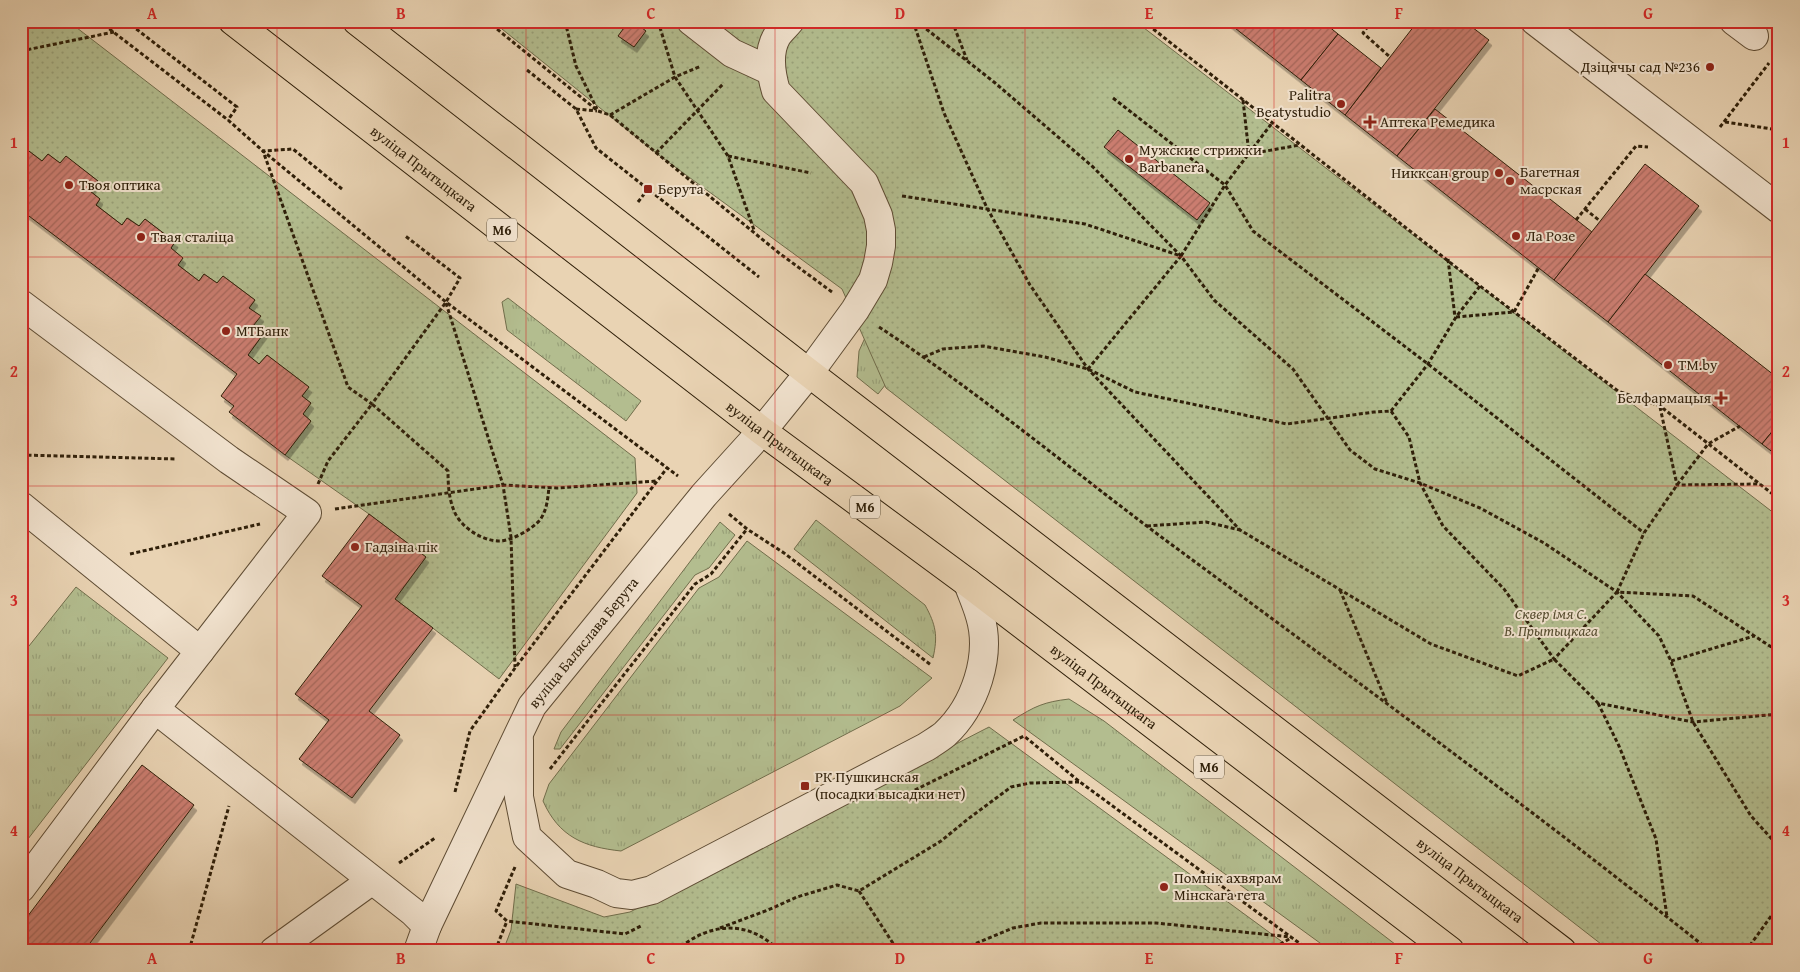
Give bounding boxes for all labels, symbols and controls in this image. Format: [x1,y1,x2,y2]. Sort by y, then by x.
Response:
text: A [147,1,158,25]
text: B [396,1,406,25]
text: C [646,1,656,25]
text: D [895,1,905,25]
text: E [1145,1,1154,25]
text: F [1395,1,1403,25]
text: G [1643,1,1653,25]
place label: Дзіцячы сад №236 [1580,56,1700,77]
marker: Дзіцячы сад №236 [1704,61,1716,73]
place label: Palitra Beatystudio [1256,84,1331,122]
marker: Palitra Beatystudio [1335,98,1347,110]
place label: Аптека Ремедика [1380,111,1496,132]
marker: Аптека Ремедика [1364,116,1376,128]
street label: вуліца Прытыцкага [366,120,482,217]
text: 1 [10,130,18,154]
text: 1 [1782,130,1790,154]
place label: Мужские стрижки Barbanera [1139,139,1262,177]
marker: Мужские стрижки Barbanera [1123,153,1135,165]
place label: Багетная масрская [1520,161,1582,199]
place label: Никксан group [1391,162,1489,183]
marker: Никксан group [1493,167,1505,179]
place label: Твоя оптика [79,174,161,195]
marker: Багетная масрская [1504,175,1516,187]
place label: Берута [658,178,705,199]
marker: Твоя оптика [63,179,75,191]
marker: Берута [642,183,654,195]
road number: М6 [487,218,517,242]
place label: Ла Розе [1526,225,1575,246]
place label: Твая сталіца [151,226,235,247]
marker: Ла Розе [1510,230,1522,242]
marker: Твая сталіца [135,231,147,243]
place label: МТБанк [236,320,289,341]
marker: МТБанк [220,325,232,337]
place label: TM.by [1678,354,1718,375]
text: 2 [10,359,18,383]
marker: TM.by [1662,359,1674,371]
text: 2 [1782,359,1790,383]
place label: Белфармацыя [1617,387,1711,408]
marker: Белфармацыя [1715,392,1727,404]
street label: вуліца Прытыцкага [722,396,839,491]
road number: М6 [850,496,880,518]
place label: Гадзіна пік [365,536,438,557]
marker: Гадзіна пік [349,541,361,553]
street label: вуліца Баляслава Берута [523,572,644,712]
text: 3 [10,588,18,612]
text: 3 [1782,588,1790,612]
park label: Сквер імя С. В. Прытыцкага [1503,603,1598,641]
street label: вуліца Прытыцкага [1046,639,1163,734]
road number: М6 [1194,756,1224,779]
place label: РК Пушкинская (посадки высадки нет) [815,766,966,804]
marker: РК Пушкинская (посадки высадки нет) [799,780,811,792]
text: 4 [10,818,18,842]
text: 4 [1782,818,1790,842]
street label: вуліца Прытыцкага [1412,832,1529,928]
place label: Помнік ахвярам Мінскага гета [1174,867,1282,905]
marker: Помнік ахвярам Мінскага гета [1158,881,1170,893]
text: A [147,946,158,970]
text: B [396,946,406,970]
text: C [646,946,656,970]
text: D [895,946,905,970]
text: E [1145,946,1154,970]
text: F [1395,946,1403,970]
text: G [1643,946,1653,970]

